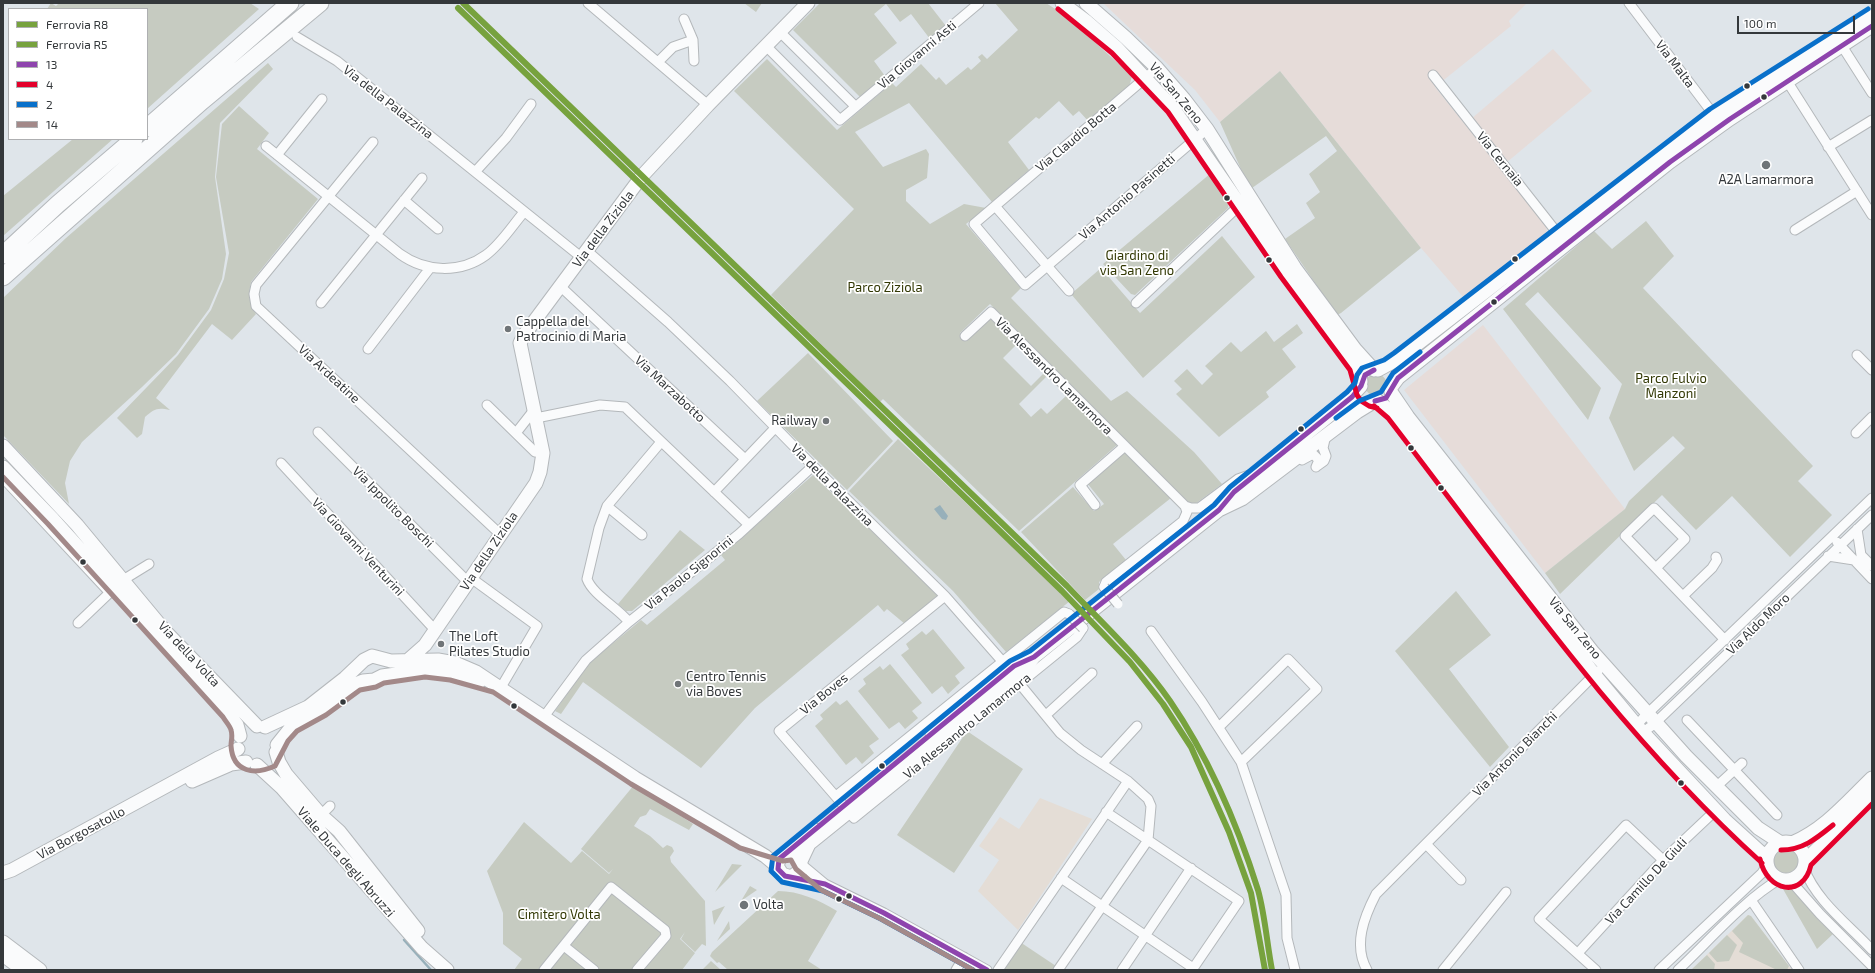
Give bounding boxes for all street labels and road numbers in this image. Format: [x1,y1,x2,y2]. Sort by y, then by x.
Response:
street label: Via Giovanni Asti [874,18,960,92]
street label: Via Malta [1652,37,1698,91]
street label: Via San Zeno [1146,59,1206,127]
street label: Via della Palazzina [340,62,436,142]
street label: Via Claudio Botta [1033,99,1119,175]
street label: Via Cernaia [1473,129,1527,189]
street label: Via Antonio Pasinetti [1076,151,1178,243]
street label: Via della Ziziola [569,187,637,271]
street label: Via Alessandro Lamarmora [992,314,1116,438]
street label: Via Ardeatine [295,341,363,407]
street label: Via Marzabotto [631,352,709,426]
street label: Via della Palazzina [787,440,877,530]
street label: Via Ippolito Boschi [349,463,437,551]
street label: Via Giovanni Venturini [308,495,408,599]
street label: Via della Ziziola [457,508,521,594]
street label: Via Paolo Signorini [642,533,736,613]
street label: Via Aldo Moro [1723,590,1793,658]
street label: Via San Zeno [1545,594,1605,662]
street label: Via della Volta [155,618,223,690]
street label: Via Boves [797,670,851,718]
street label: Via Alessandro Lamarmora [900,670,1034,782]
street label: Via Antonio Bianchi [1469,708,1561,800]
street label: Via Borgosatollo [34,803,128,863]
street label: Viale Duca degli Abruzzi [294,804,398,920]
street label: Via Camillo De Giuli [1602,834,1690,928]

